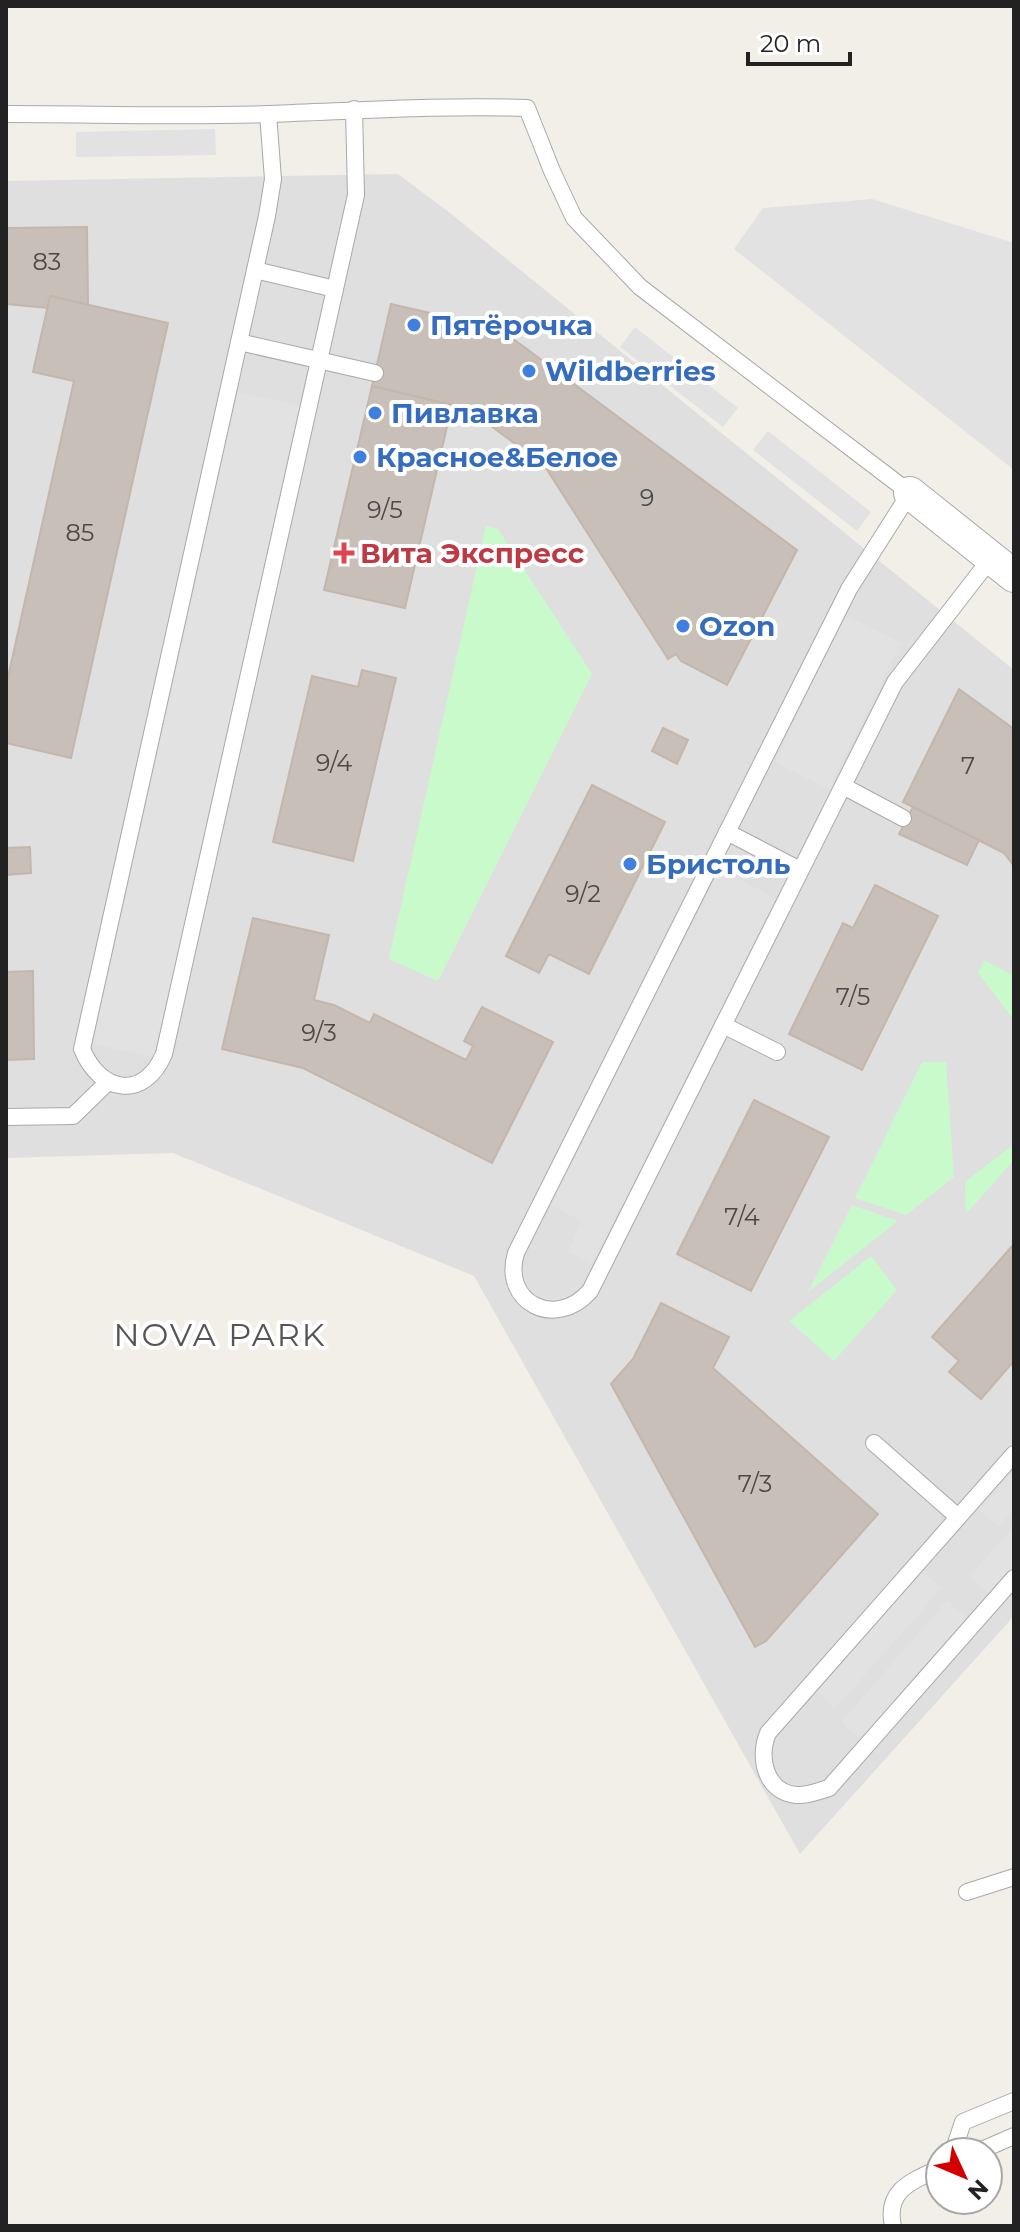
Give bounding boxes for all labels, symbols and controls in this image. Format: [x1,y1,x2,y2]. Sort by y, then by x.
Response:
scale bar [748,16,850,66]
text: 20 m [760,29,821,58]
house number: 83 [33,247,61,276]
place label: Пятёрочка [430,308,593,342]
marker: Пятёрочка [405,316,423,334]
place label: Wildberries [545,354,716,388]
marker: Wildberries [520,362,538,380]
place label: Пивлавка [391,396,539,430]
marker: Пивлавка [366,404,384,422]
place label: Красное&Белое [376,440,619,474]
marker: Красное&Белое [351,448,369,466]
house number: 9 [640,483,654,512]
house number: 9/5 [367,495,403,524]
house number: 85 [66,518,94,547]
place label: Вита Экспресс [360,536,585,570]
marker: Вита Экспресс [335,544,353,562]
place label: Ozon [699,609,775,643]
marker: Ozon [674,617,692,635]
house number: 9/4 [316,748,352,777]
house number: 7 [961,751,975,780]
place label: Бристоль [646,847,791,881]
marker: Бристоль [621,855,639,873]
house number: 9/2 [565,879,601,908]
house number: 7/5 [836,982,870,1011]
house number: 9/3 [301,1018,337,1047]
house number: 7/4 [724,1202,760,1231]
district label: NOVA PARK [113,1315,327,1354]
house number: 7/3 [738,1469,772,1498]
north arrow [924,2136,1004,2216]
text: N [962,2174,994,2205]

